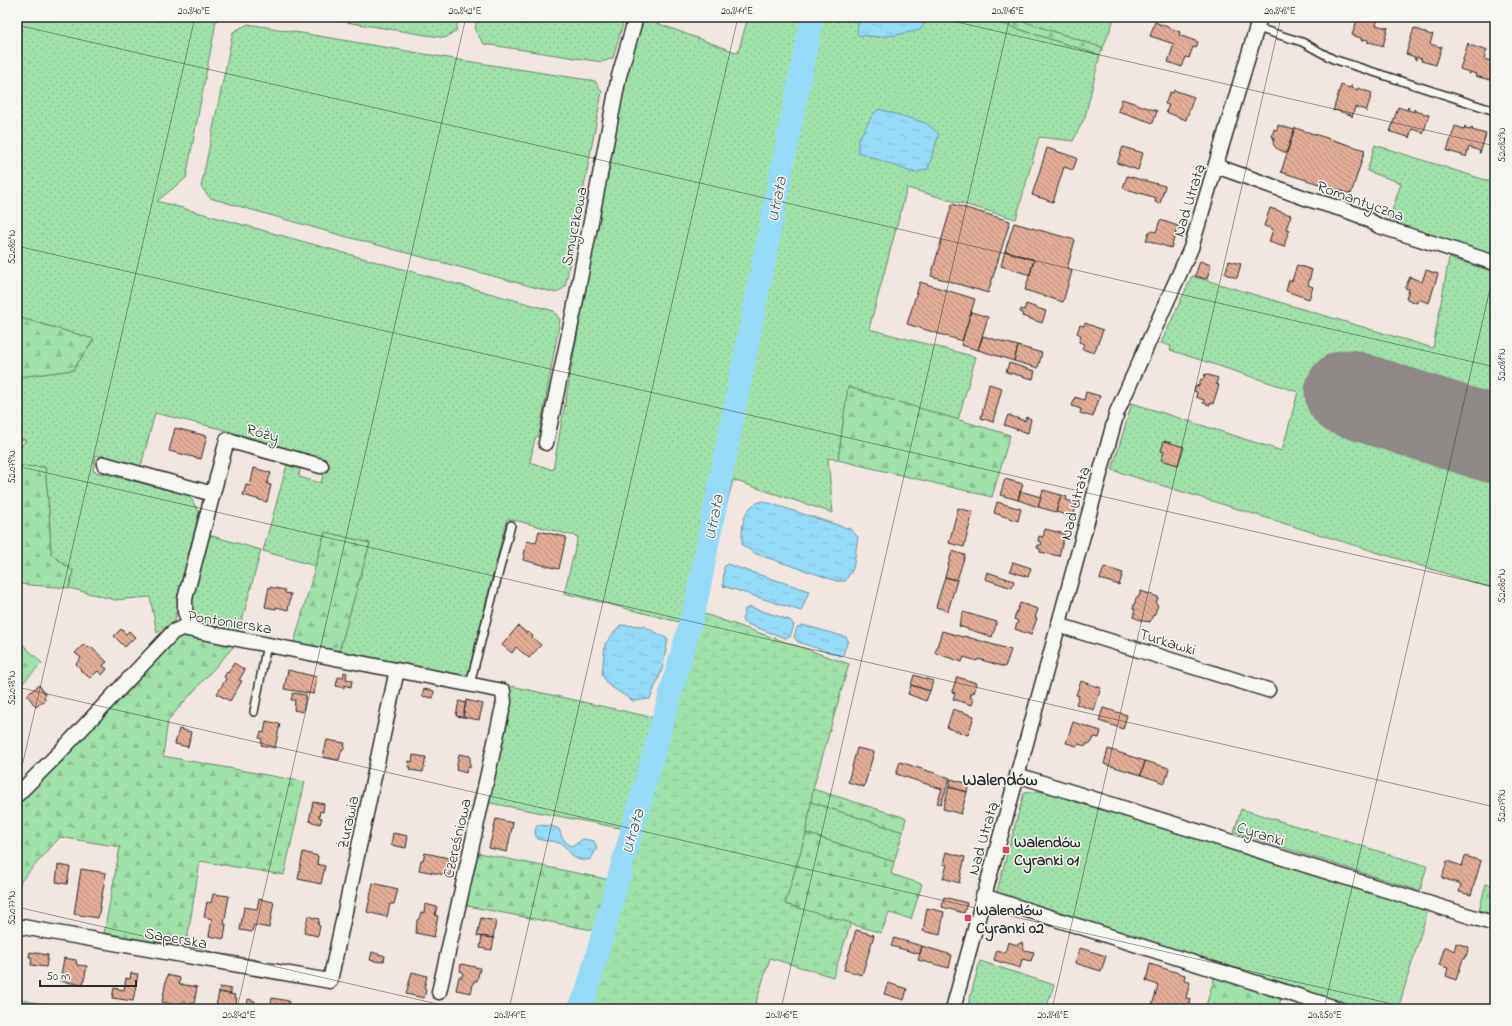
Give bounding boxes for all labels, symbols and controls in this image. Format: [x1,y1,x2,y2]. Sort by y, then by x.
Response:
text: 20.840°E [178,4,210,19]
text: 20.842°E [449,4,481,19]
text: 20.844°E [721,4,753,19]
text: 20.846°E [992,4,1024,19]
text: 20.848°E [1264,4,1296,19]
text: 52.082°N [1495,127,1510,163]
street label: Nad Utratą [1167,161,1213,240]
water label: Utrata [761,174,794,224]
street label: Romantyczna [1313,175,1407,229]
street label: Smyczkowa [556,185,594,268]
text: 52.080°N [5,229,20,264]
text: 52.081°N [1495,348,1510,382]
street label: Róży [244,418,282,450]
text: 52.079°N [5,450,20,484]
street label: Nad Utratą [1055,464,1097,543]
water label: Utrata [698,492,731,542]
text: 52.080°N [1495,568,1510,603]
street label: Pontonierska [186,604,273,641]
street label: Turkawki [1136,623,1199,663]
text: 52.078°N [5,671,20,705]
district label: Walendów [963,768,1038,794]
text: 52.079°N [1495,789,1510,823]
street label: Żurawia [332,794,366,851]
street label: Czereśniowa [437,796,479,881]
street label: Nad Utratą [962,799,1006,878]
water label: Utrata [615,805,652,857]
street label: Cyranki [1233,816,1287,854]
place label: Walendów Cyranki 01 [1014,831,1081,874]
marker: Walendów Cyranki 01 [1001,845,1011,855]
text: 52.077°N [5,890,20,925]
place label: Walendów Cyranki 02 [976,899,1044,942]
marker: Walendów Cyranki 02 [963,913,973,923]
street label: Saperska [142,922,209,956]
scale bar [40,962,136,988]
text: 50 m [46,968,70,986]
text: 20.842°E [223,1008,255,1023]
text: 20.844°E [494,1008,526,1023]
text: 20.846°E [766,1008,798,1023]
text: 20.848°E [1037,1008,1069,1023]
text: 20.850°E [1308,1008,1342,1023]

